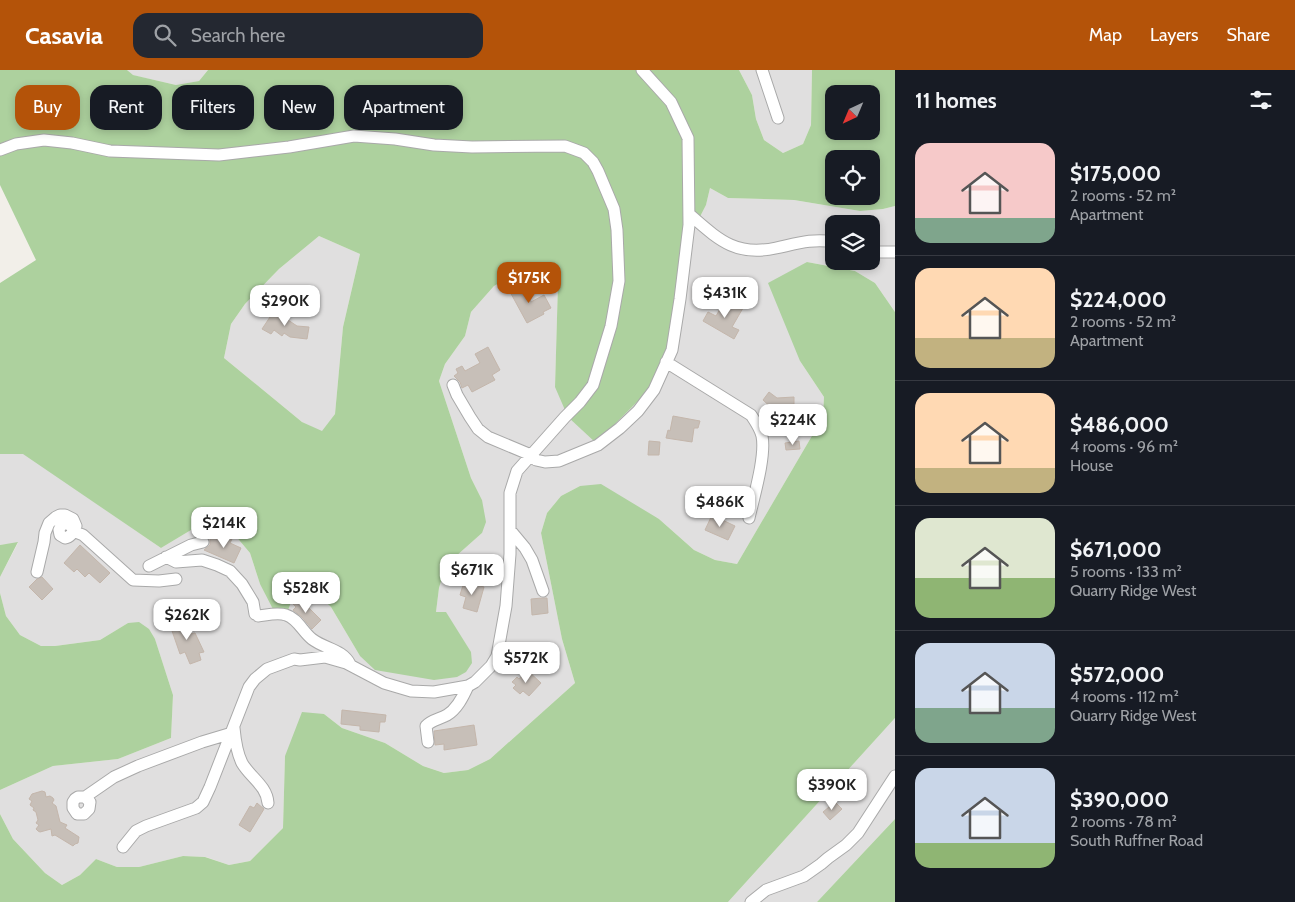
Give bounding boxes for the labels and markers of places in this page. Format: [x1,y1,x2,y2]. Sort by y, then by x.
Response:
pin: $175K [494,262,564,304]
pin: $431K [690,276,760,319]
pin: $290K [250,284,320,327]
pin: $224K [758,404,828,446]
pin: $486K [685,486,755,528]
pin: $214K [189,506,259,549]
pin: $671K [437,554,507,596]
pin: $528K [271,572,341,614]
pin: $262K [152,598,222,641]
pin: $572K [491,642,561,684]
pin: $390K [797,768,867,811]

